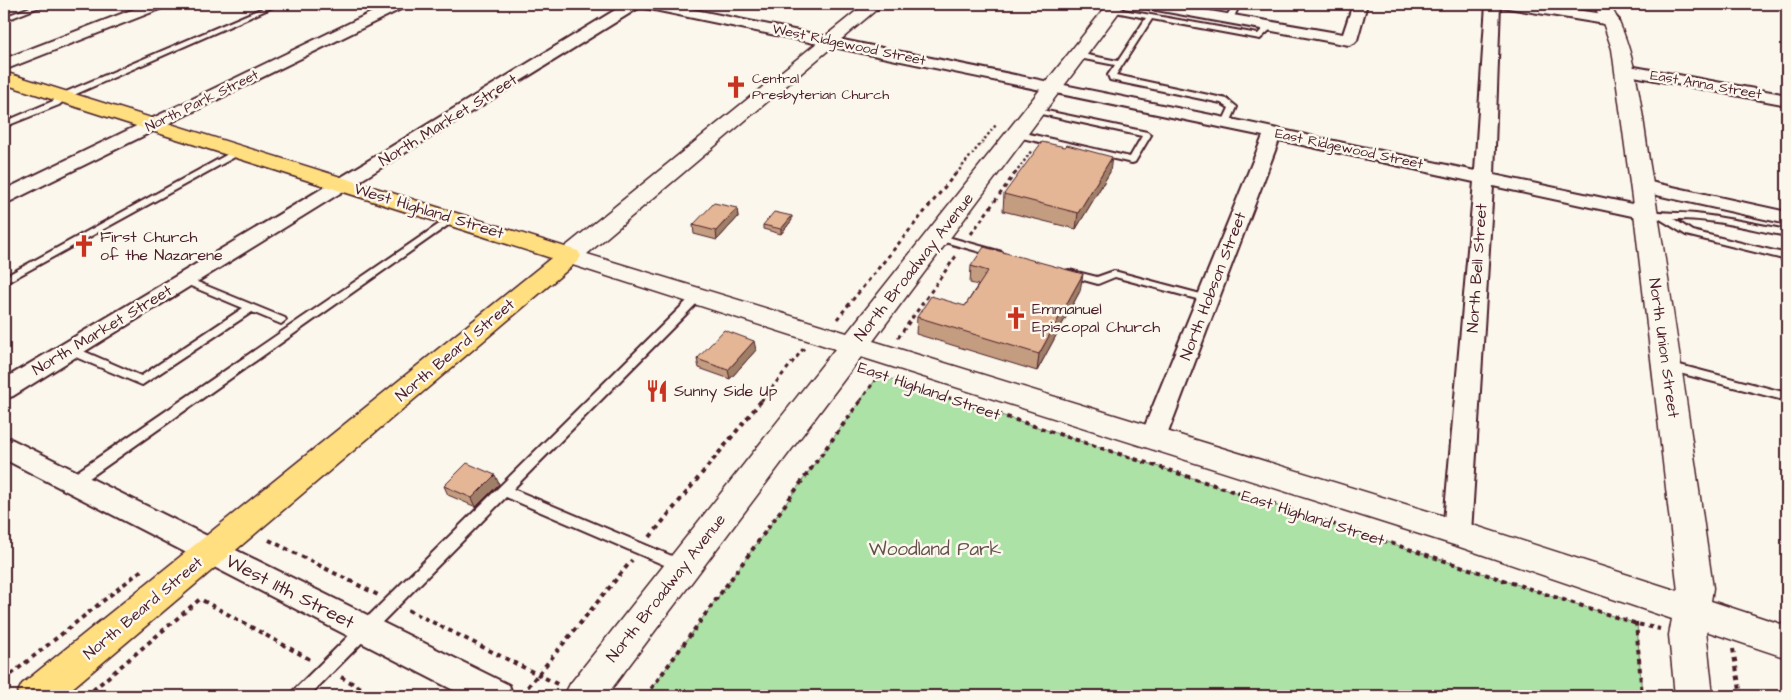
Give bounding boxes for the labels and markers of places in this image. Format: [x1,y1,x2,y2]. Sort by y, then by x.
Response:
place label: Central Presbyterian Church [752,69,889,105]
church icon: Central Presbyterian Church [723,74,749,100]
place label: First Church of the Nazarene [100,226,223,266]
church icon: First Church of the Nazarene [71,233,97,259]
place label: Emmanuel Episcopal Church [1032,298,1160,338]
church icon: Emmanuel Episcopal Church [1003,305,1029,331]
restaurant icon: Sunny Side Up [644,378,670,404]
place label: Sunny Side Up [674,380,778,403]

